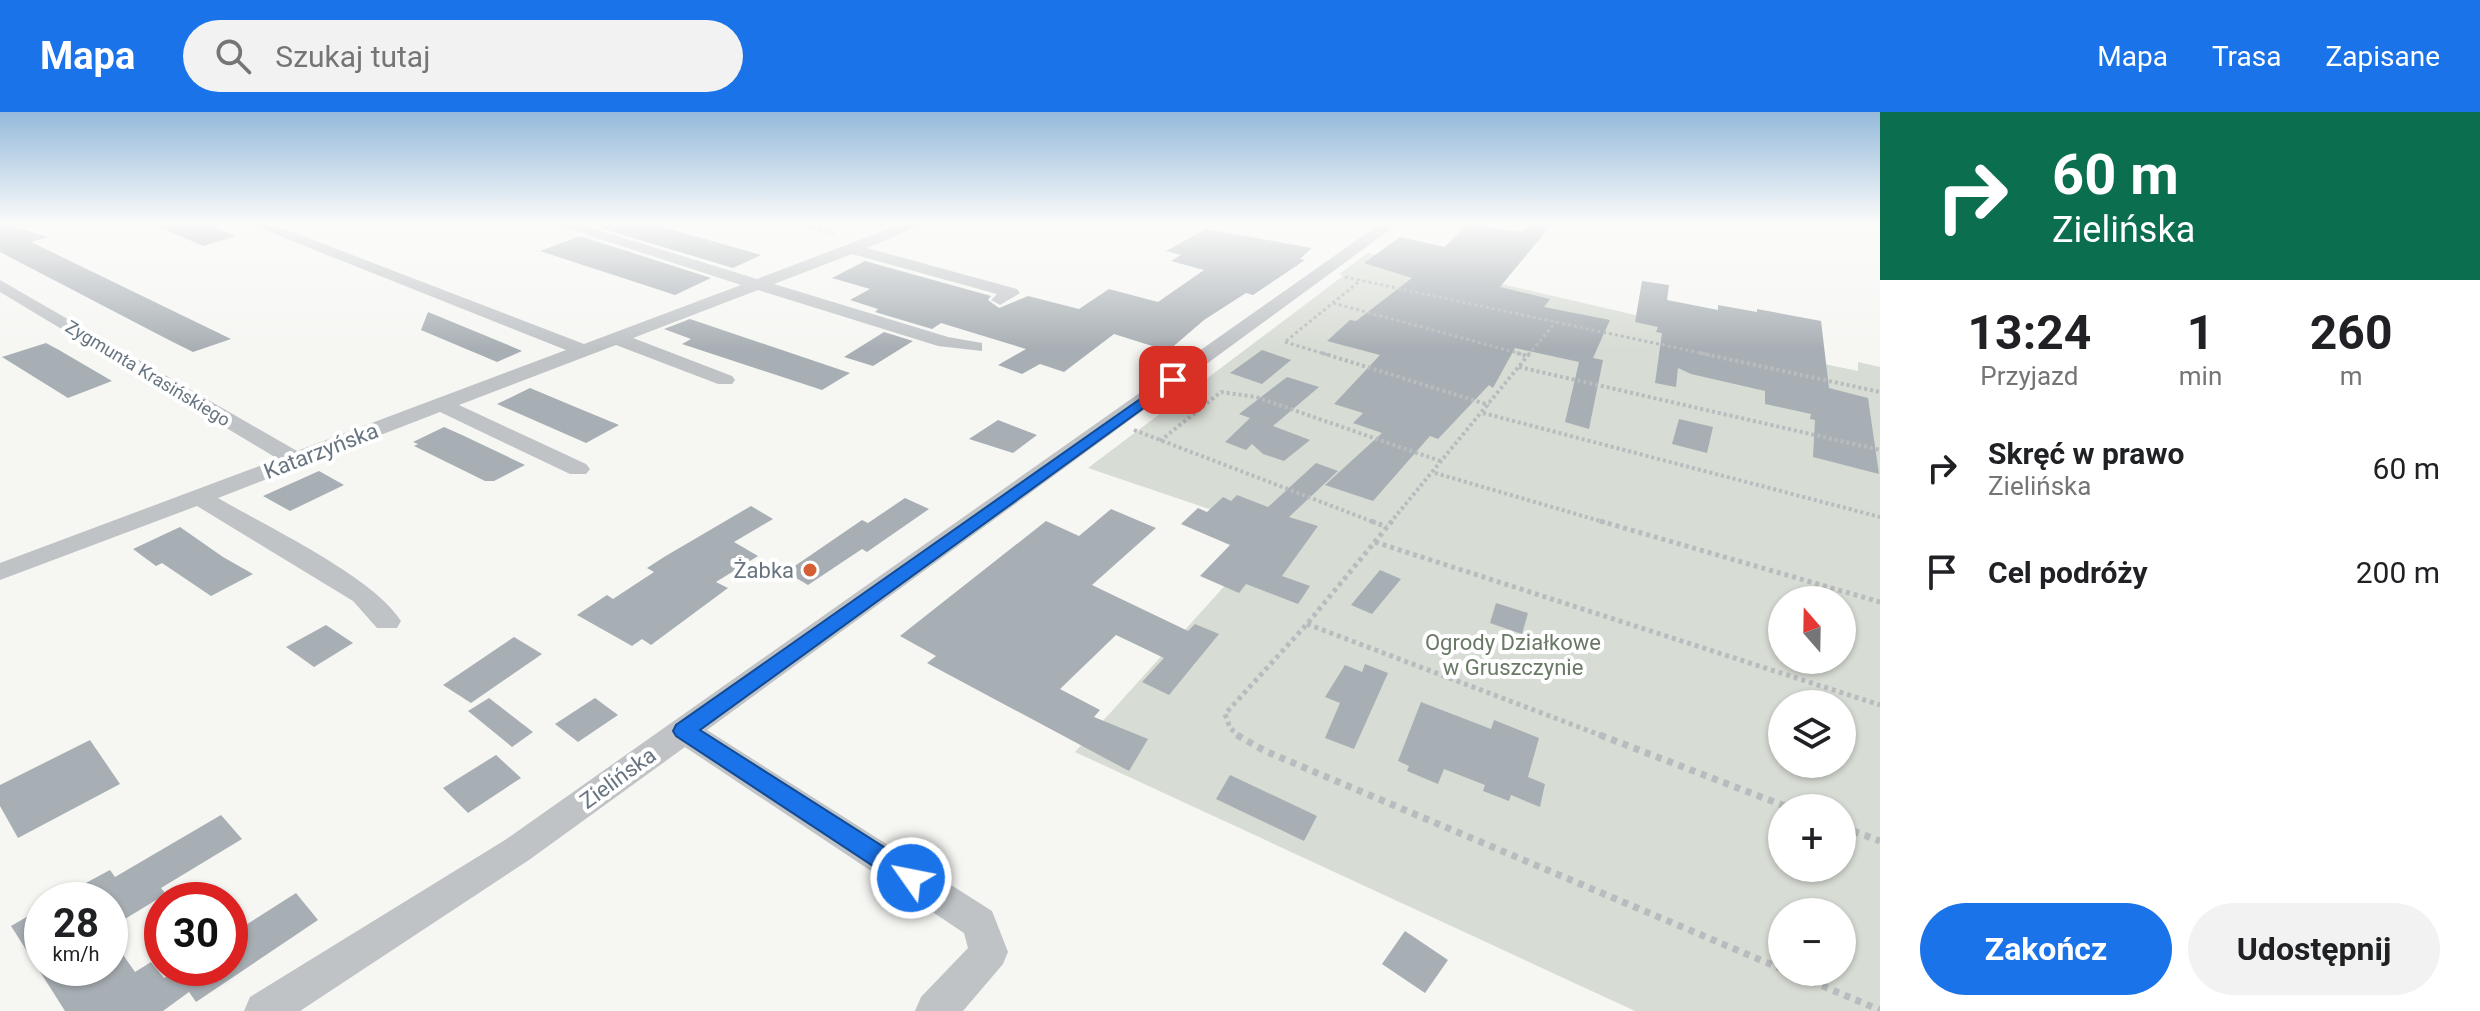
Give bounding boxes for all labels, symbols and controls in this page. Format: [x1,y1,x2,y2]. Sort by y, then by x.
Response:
search box [183,20,743,92]
text: Mapa [40,34,135,78]
icon: search [211,34,255,78]
text: Szukaj tutaj [275,39,430,74]
text: Mapa [2097,40,2168,73]
text: Trasa [2212,40,2281,73]
text: Zapisane [2325,40,2440,73]
text: 60 m [2052,142,2179,208]
icon: right [1920,144,2024,248]
text: Zielińska [2052,209,2195,251]
text: 13:24 [1968,304,2091,361]
text: 1 [2187,304,2214,361]
text: 260 [2310,304,2392,361]
street label: Zygmunta Krasińskiego [62,316,234,430]
pin [1139,346,1207,414]
icon: arrive [1151,358,1195,402]
text: Przyjazd [1980,361,2078,391]
text: min [2179,361,2222,391]
text: m [2340,361,2363,391]
street label: Katarzyńska [260,418,382,484]
text: Skręć w prawo [1988,436,2184,471]
icon: right [1920,446,1964,490]
text: 60 m [2373,451,2440,486]
text: Zielińska [1988,471,2091,501]
icon: arrive [1920,550,1964,594]
text: Cel podróży [1988,555,2148,590]
text: 200 m [2356,555,2440,590]
place label: Żabka [733,558,794,583]
marker: Żabka [801,561,819,579]
north arrow [1768,586,1856,674]
map controls [1768,586,1856,986]
park label: Ogrody Działkowe w Gruszczynie [1425,630,1601,680]
button: layers [1768,690,1856,778]
street label: Zielińska [575,742,661,814]
button: + [1768,794,1856,882]
position arrow [869,836,953,920]
speed limit sign: 30 [144,882,248,986]
button: − [1768,898,1856,986]
text: 28 [53,900,99,947]
button: Zakończ [1920,903,2172,995]
button: Udostępnij [2188,903,2440,995]
text: km/h [53,942,99,966]

